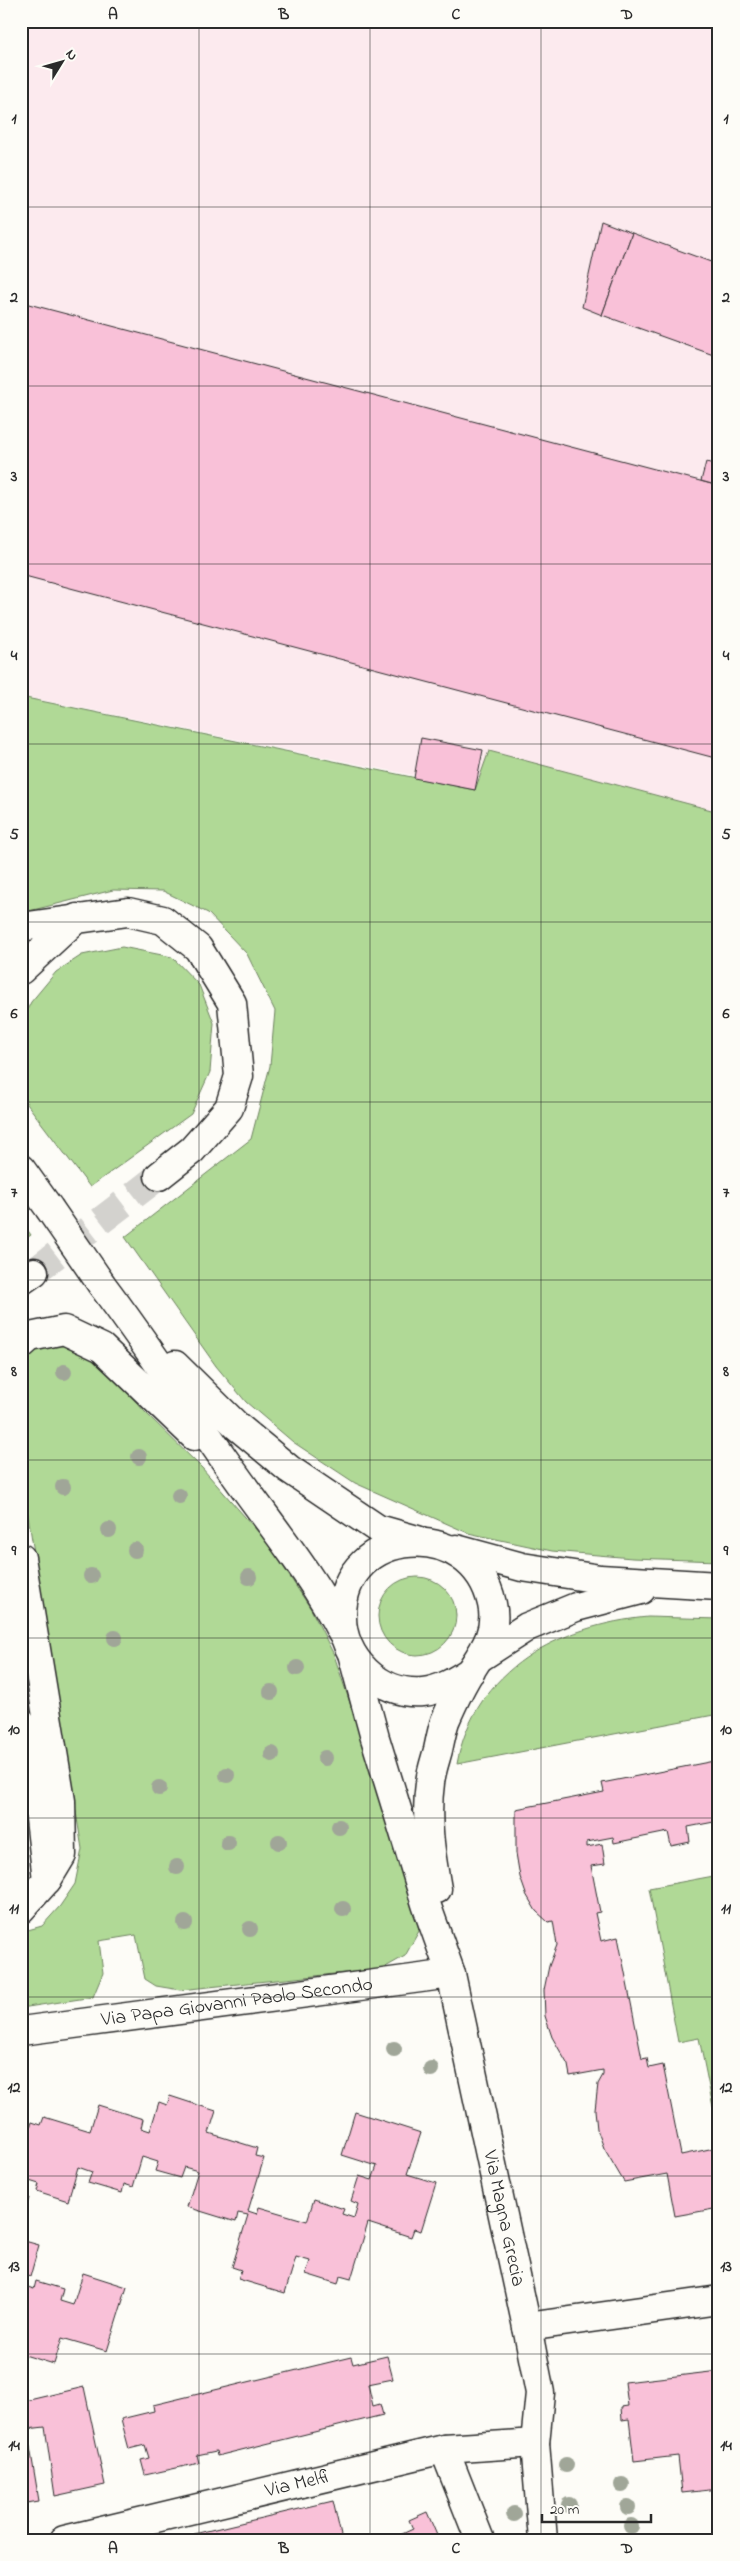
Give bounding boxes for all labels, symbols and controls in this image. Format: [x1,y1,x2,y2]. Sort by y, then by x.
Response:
text: A [108,3,118,27]
text: B [278,3,290,27]
text: C [452,3,461,27]
text: D [620,3,633,27]
north arrow [38,38,88,88]
text: N [60,45,82,65]
text: 1 [11,107,17,131]
text: 1 [723,107,729,131]
text: 2 [9,286,18,310]
text: 2 [721,286,730,310]
text: 3 [10,465,18,489]
text: 3 [722,465,730,489]
text: 4 [10,644,18,668]
text: 4 [722,644,730,668]
text: 5 [9,823,19,847]
text: 5 [721,823,731,847]
text: 6 [9,1002,18,1026]
text: 6 [721,1002,730,1026]
text: 7 [11,1181,18,1205]
text: 7 [723,1181,730,1205]
text: 8 [10,1360,17,1384]
text: 8 [722,1360,729,1384]
text: 9 [11,1539,17,1563]
text: 9 [723,1539,729,1563]
text: 10 [8,1718,20,1742]
text: 10 [720,1718,732,1742]
text: 11 [9,1897,20,1921]
text: 11 [721,1897,732,1921]
street label: Via Papa Giovanni Paolo Secondo [99,1970,375,2035]
text: 12 [7,2076,21,2100]
text: 12 [719,2076,733,2100]
street label: Via Magna Grecia [475,2147,532,2289]
text: 13 [8,2255,20,2279]
text: 13 [720,2255,732,2279]
text: 14 [8,2434,20,2458]
text: 14 [720,2434,732,2458]
street label: Via Melfi [261,2462,334,2506]
scale bar [542,2491,651,2523]
text: 20 m [550,2499,580,2521]
text: A [108,2537,118,2561]
text: B [278,2537,290,2561]
text: C [452,2537,461,2561]
text: D [620,2537,633,2561]

